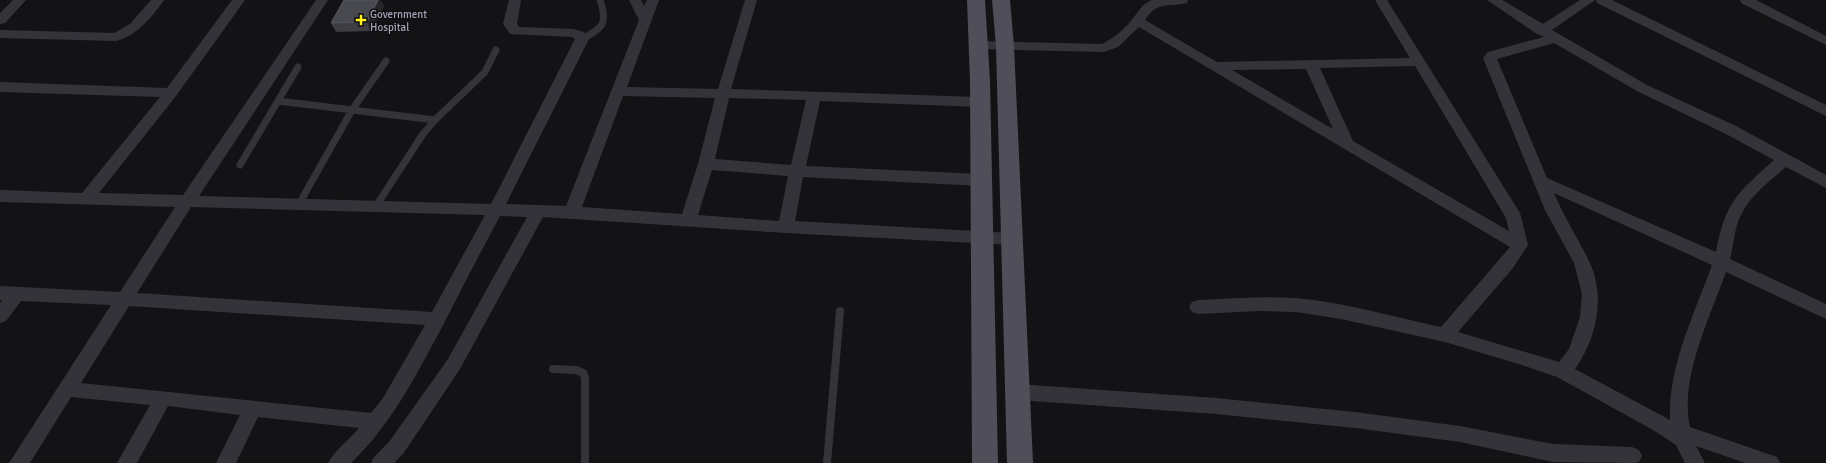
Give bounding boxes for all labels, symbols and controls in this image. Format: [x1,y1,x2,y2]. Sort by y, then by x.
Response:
place label: Government Hospital [370,8,427,34]
marker: Government Hospital [355,14,367,26]

